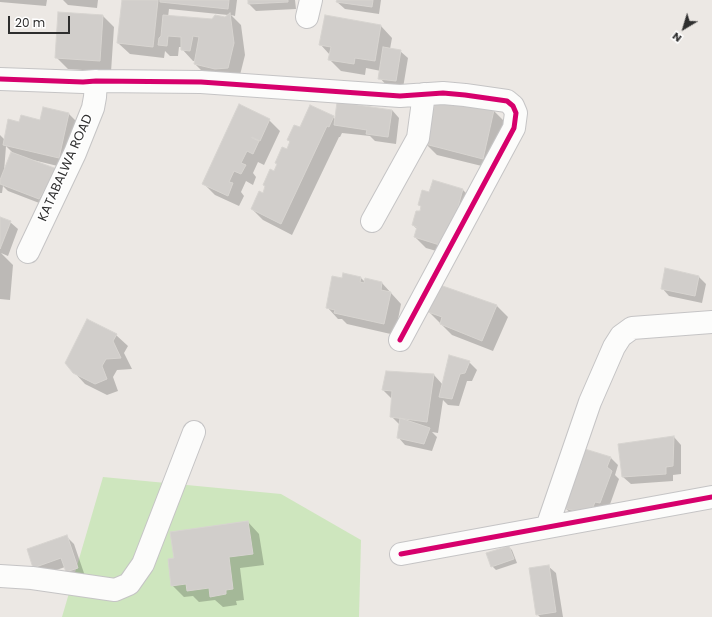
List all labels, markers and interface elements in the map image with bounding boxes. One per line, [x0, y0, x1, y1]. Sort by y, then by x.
scale bar [10, 8, 72, 34]
north arrow [664, 8, 704, 48]
text: 20 m [15, 14, 45, 31]
text: N [668, 29, 685, 46]
street label: KATABALWA ROAD [35, 112, 97, 224]

